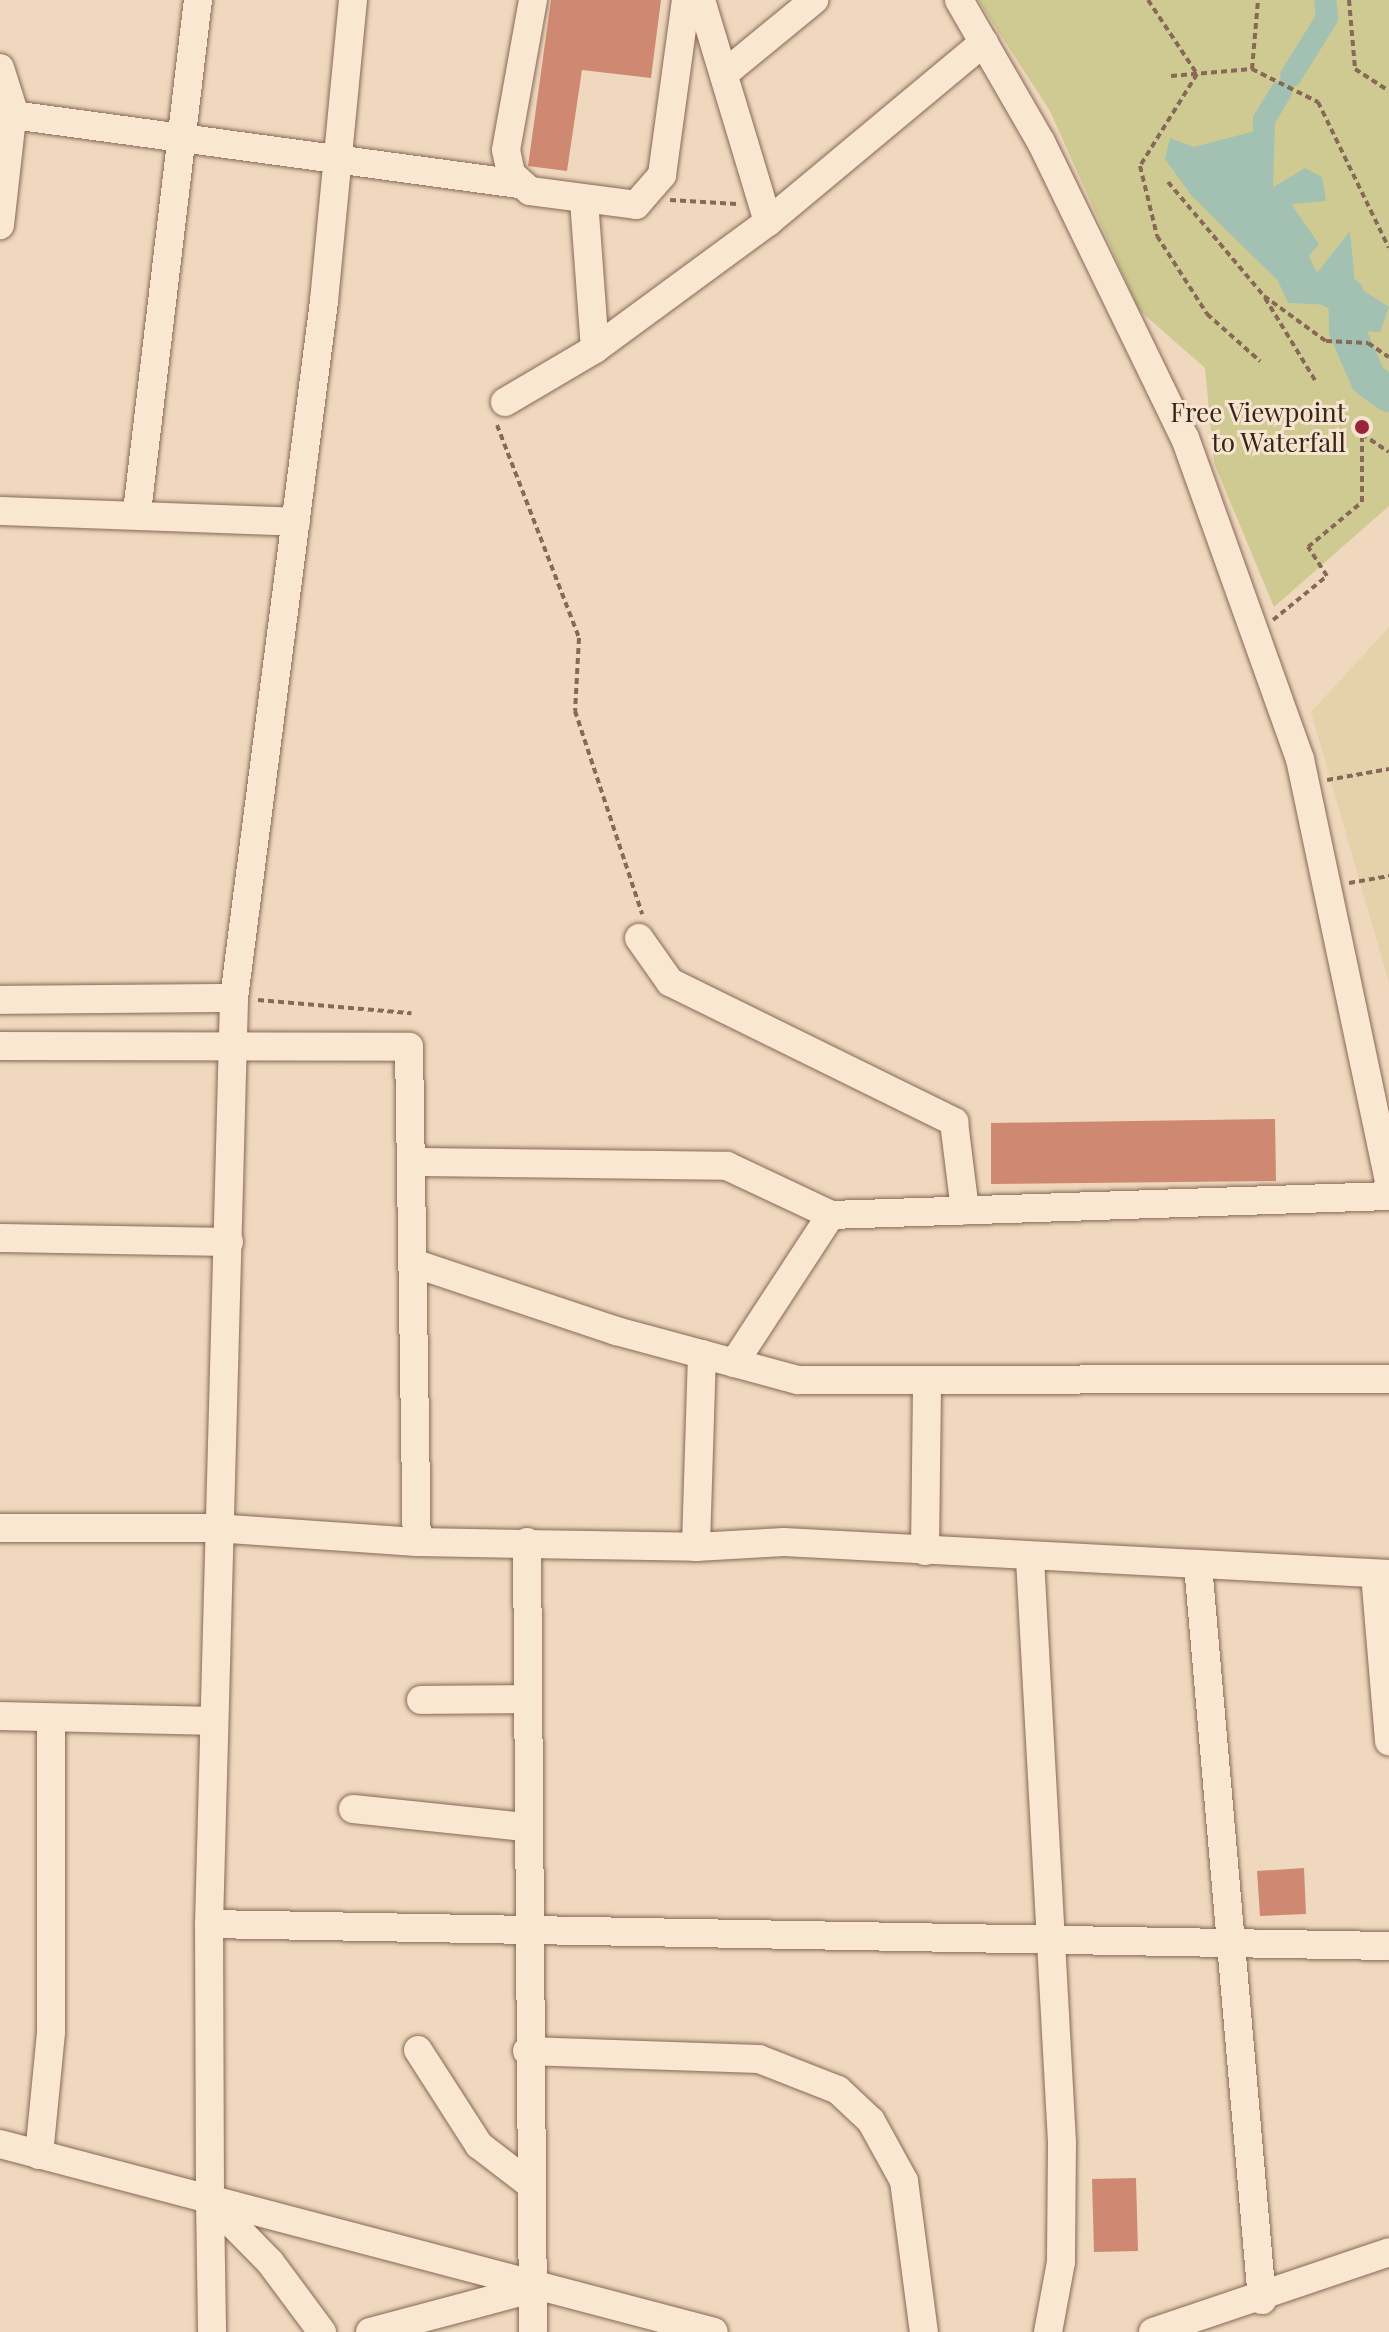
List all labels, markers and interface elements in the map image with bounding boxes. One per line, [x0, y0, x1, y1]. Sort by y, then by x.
place label: Free Viewpoint to Waterfall [1169, 396, 1346, 458]
marker: Free Viewpoint to Waterfall [1353, 418, 1371, 436]

